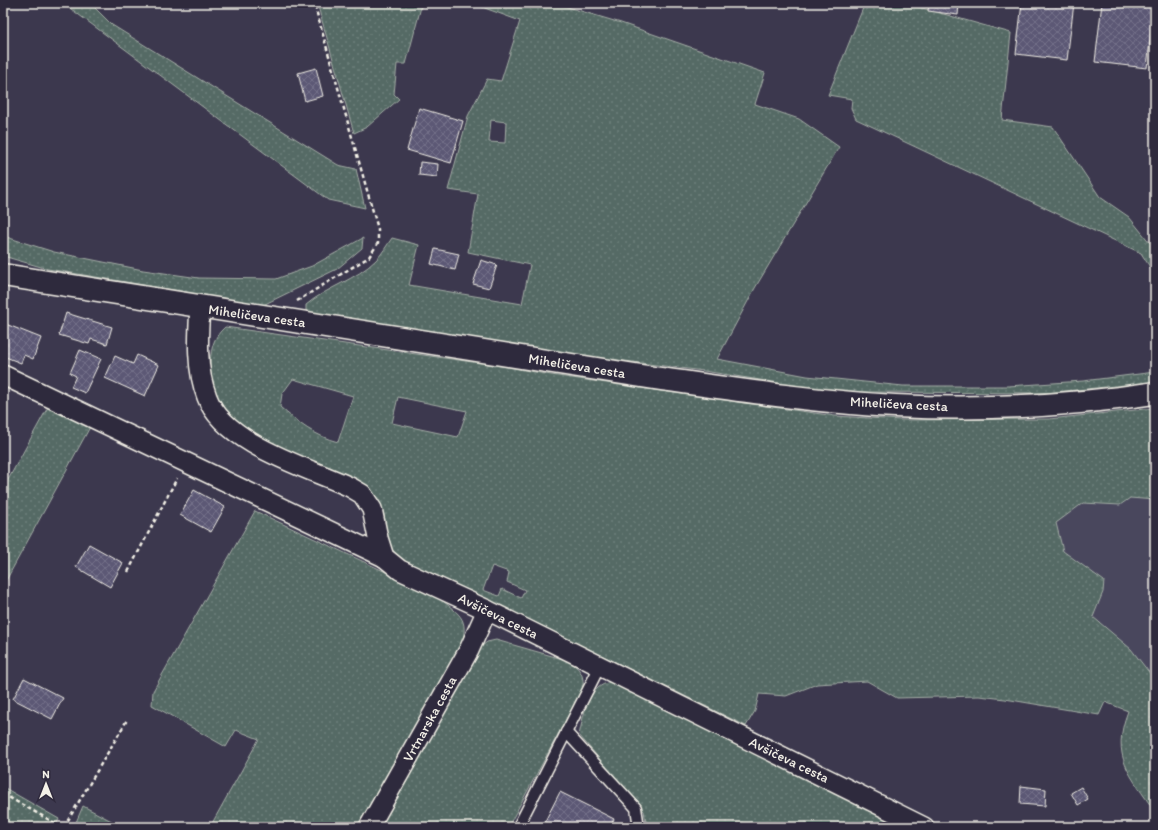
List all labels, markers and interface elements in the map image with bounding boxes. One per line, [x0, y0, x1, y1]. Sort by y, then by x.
street label: Miheličeva cesta [207, 301, 307, 331]
street label: Miheličeva cesta [527, 350, 627, 382]
street label: Miheličeva cesta [850, 393, 949, 415]
street label: Avšičeva cesta [455, 589, 541, 643]
street label: Vrtnarska cesta [399, 673, 461, 765]
street label: Avšičeva cesta [746, 733, 832, 787]
north arrow [26, 764, 66, 804]
text: N [42, 768, 50, 781]

